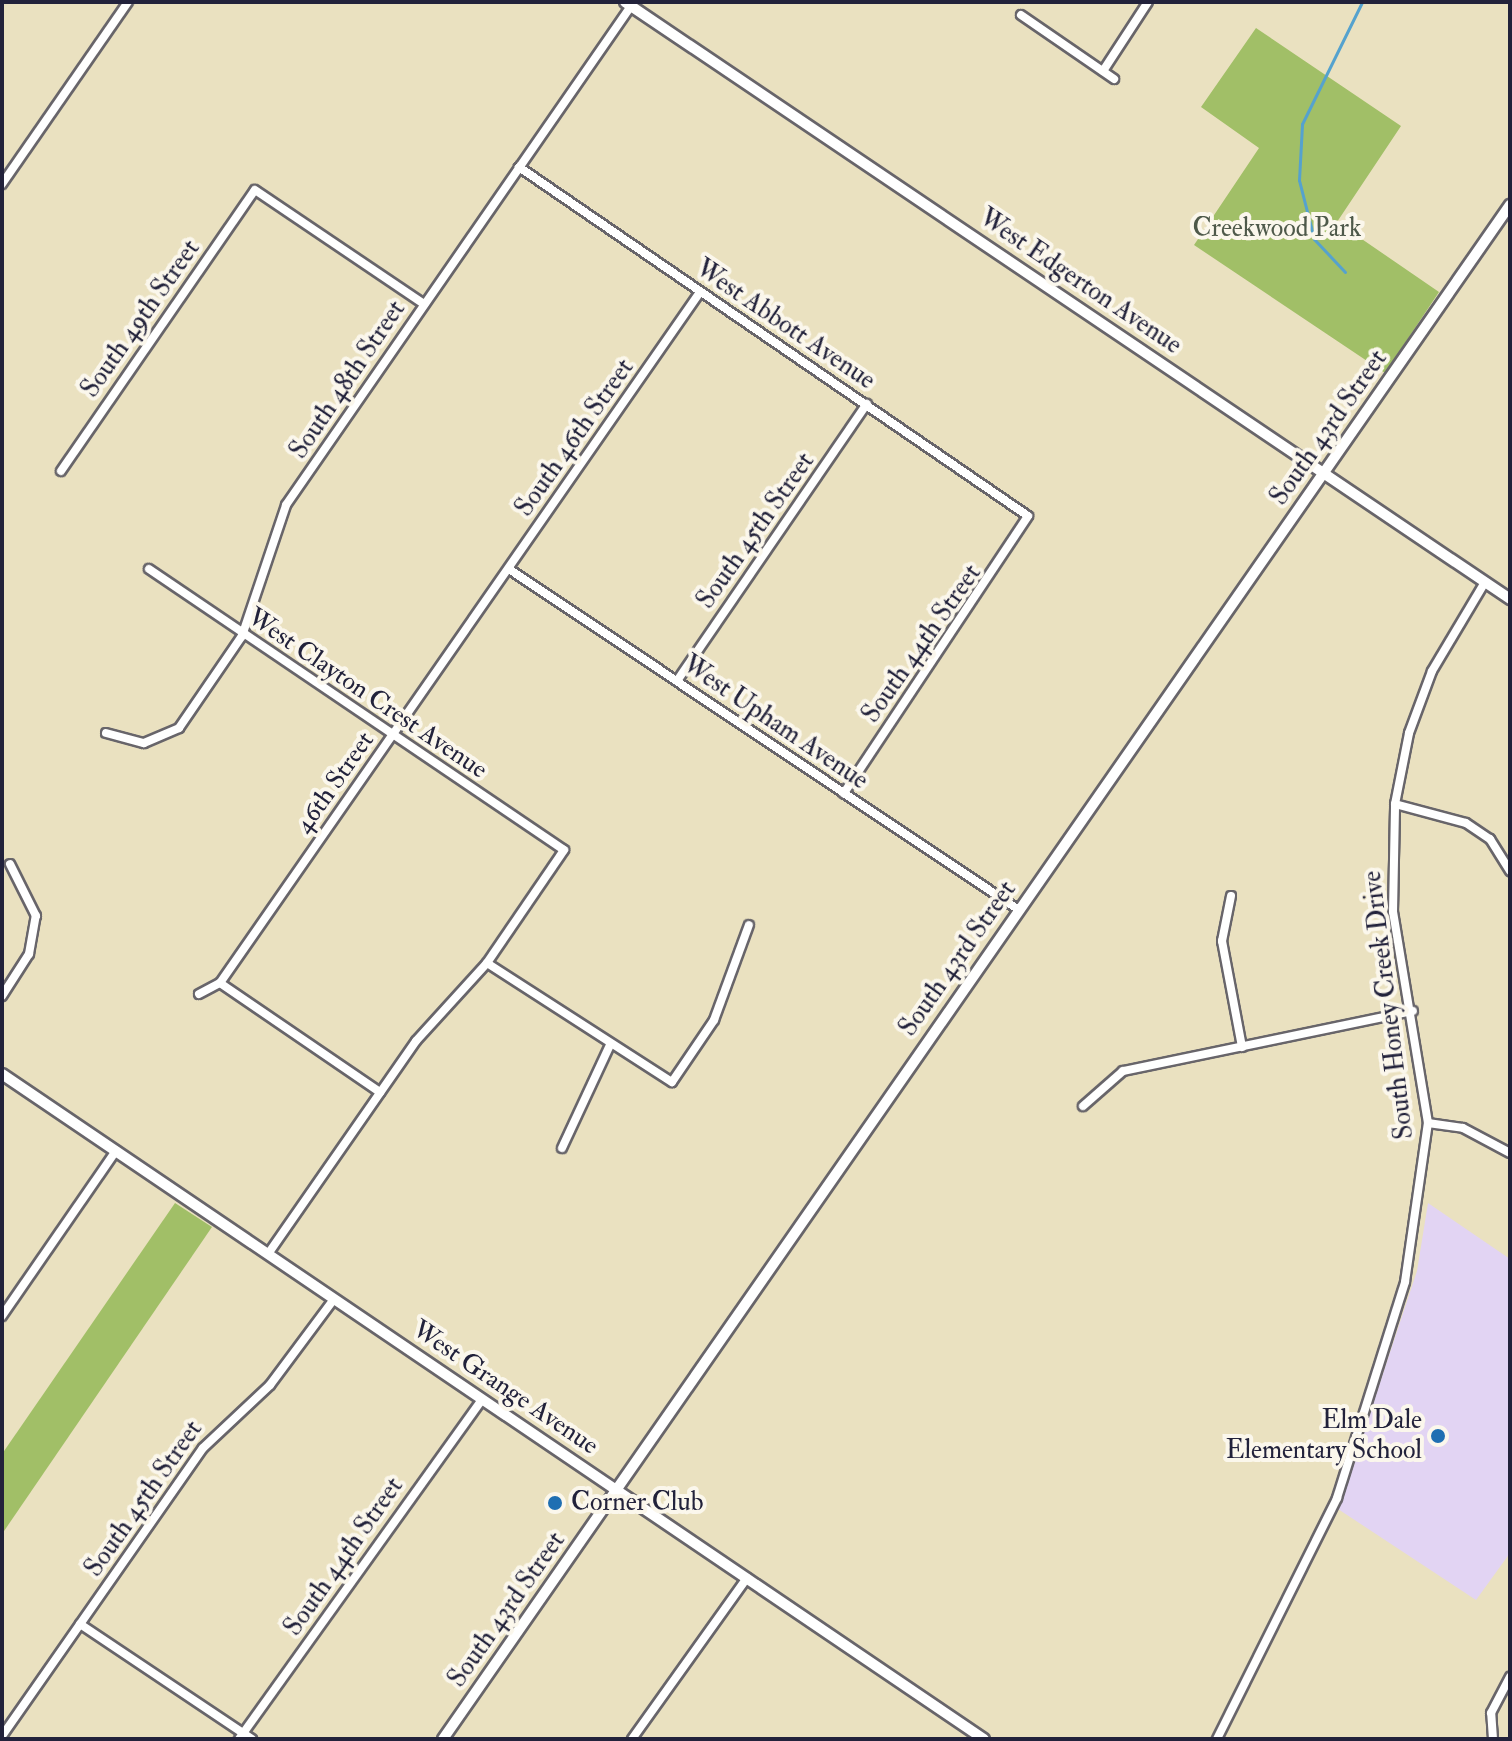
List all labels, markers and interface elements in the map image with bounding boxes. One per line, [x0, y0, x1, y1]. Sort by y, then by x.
street label: West Edgerton Avenue [973, 203, 1187, 361]
park label: Creekwood Park [1193, 213, 1361, 245]
street label: South 49th Street [75, 234, 207, 404]
street label: West Abbott Avenue [689, 253, 881, 397]
street label: South 48th Street [284, 295, 412, 465]
street label: South 43rd Street [1264, 344, 1394, 512]
street label: South 46th Street [509, 353, 641, 523]
street label: South 45th Street [691, 447, 821, 615]
street label: South 44th Street [856, 559, 988, 729]
street label: West Clayton Crest Avenue [241, 602, 493, 786]
street label: West Upham Avenue [676, 649, 874, 797]
street label: 46th Street [289, 726, 381, 840]
street label: South Honey Creek Drive [1357, 869, 1421, 1141]
street label: South 43rd Street [893, 875, 1023, 1043]
street label: West Grange Avenue [406, 1314, 604, 1462]
place label: Elm Dale Elementary School [1226, 1405, 1422, 1466]
street label: South 45th Street [79, 1415, 209, 1583]
marker: Elm Dale Elementary School [1429, 1427, 1447, 1445]
street label: South 44th Street [278, 1472, 410, 1642]
place label: Corner Club [571, 1487, 703, 1519]
marker: Corner Club [546, 1494, 564, 1512]
street label: South 43rd Street [442, 1526, 572, 1694]

